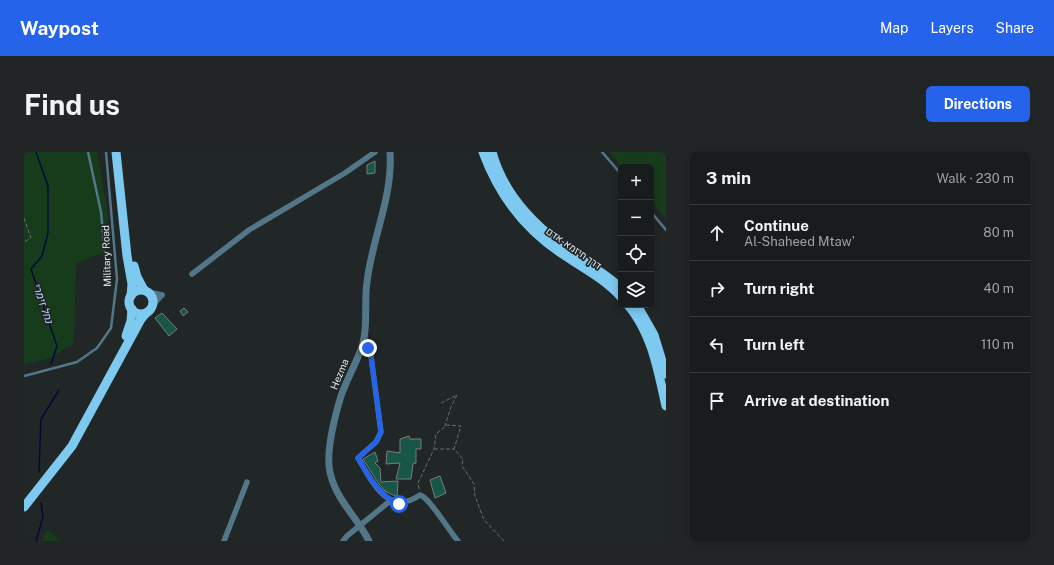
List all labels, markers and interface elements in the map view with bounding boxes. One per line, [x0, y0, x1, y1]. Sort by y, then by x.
text: Waypost [20, 17, 99, 39]
text: Map [880, 20, 908, 36]
text: Layers [930, 20, 974, 36]
text: Share [996, 20, 1034, 36]
button: Directions [926, 86, 1030, 122]
text: Find us [24, 88, 120, 121]
map controls [618, 164, 654, 308]
button: + [618, 164, 654, 200]
text: 3 min [706, 168, 751, 188]
text: Walk · 230 m [936, 171, 1014, 186]
button: − [618, 200, 654, 236]
text: Continue [744, 217, 809, 234]
icon: ahead [706, 222, 728, 244]
street label: Military Road [99, 225, 113, 287]
street label: דרך חיזמא-אדם [544, 225, 604, 271]
text: 80 m [983, 225, 1014, 240]
text: Al-Shaheed Mtaw' [744, 234, 855, 249]
button: locate [618, 236, 654, 272]
button: layers [618, 272, 654, 308]
icon: right [706, 278, 728, 300]
text: Turn right [744, 280, 814, 297]
water label: נחל זימרי [31, 281, 56, 326]
text: 40 m [983, 281, 1014, 296]
icon: left [706, 334, 728, 356]
text: Turn left [744, 336, 805, 353]
text: 110 m [981, 337, 1014, 352]
route end [359, 339, 377, 357]
street label: Hezma [327, 357, 351, 391]
icon: arrive [706, 390, 728, 412]
text: Arrive at destination [744, 392, 889, 409]
route start [390, 495, 408, 513]

